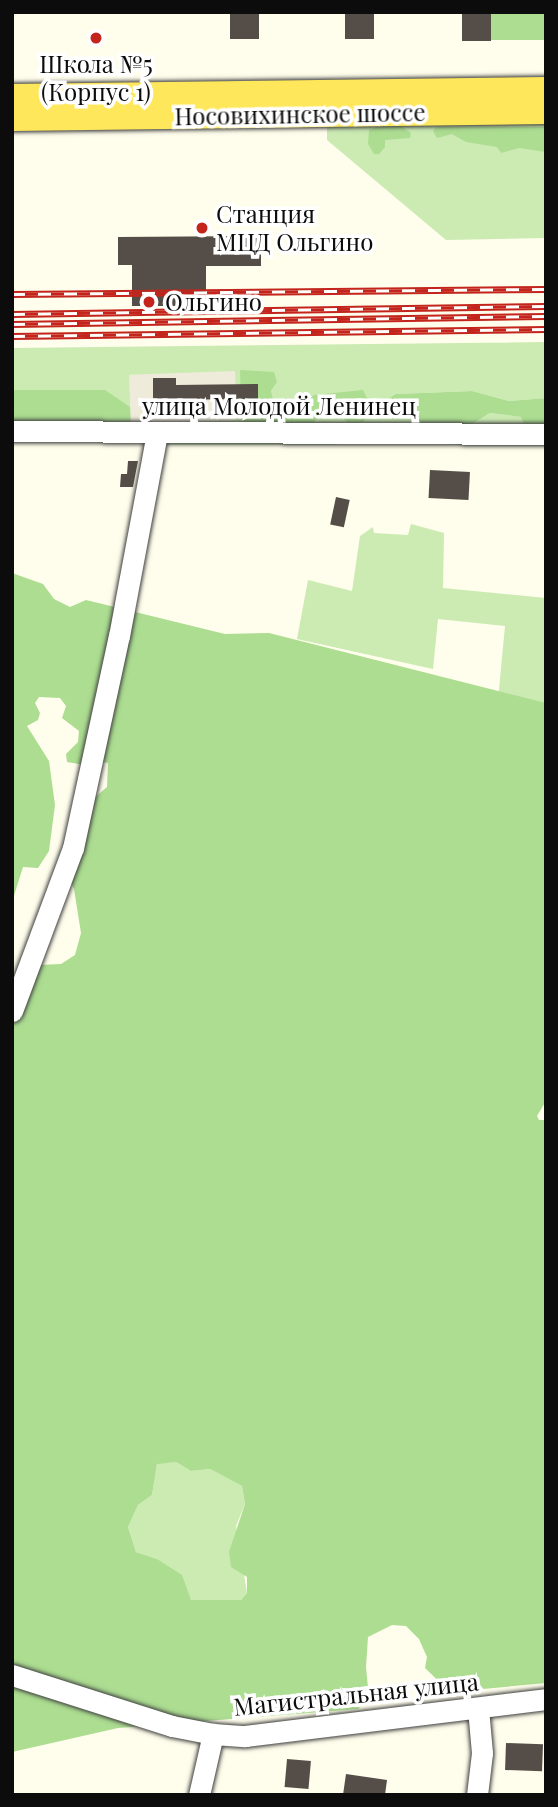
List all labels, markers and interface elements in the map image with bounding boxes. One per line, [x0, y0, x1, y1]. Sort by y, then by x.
marker: Школа №5 (Корпус 1) [88, 30, 104, 46]
place label: Школа №5 (Корпус 1) [39, 50, 153, 106]
street label: Носовихинское шоссе [174, 97, 426, 131]
place label: Станция МЦД Ольгино [216, 200, 373, 256]
marker: Станция МЦД Ольгино [194, 220, 210, 236]
place label: Ольгино [165, 288, 262, 316]
marker: Ольгино [139, 292, 159, 312]
street label: улица Молодой Ленинец [142, 392, 416, 420]
street label: Магистральная улица [232, 1667, 480, 1721]

